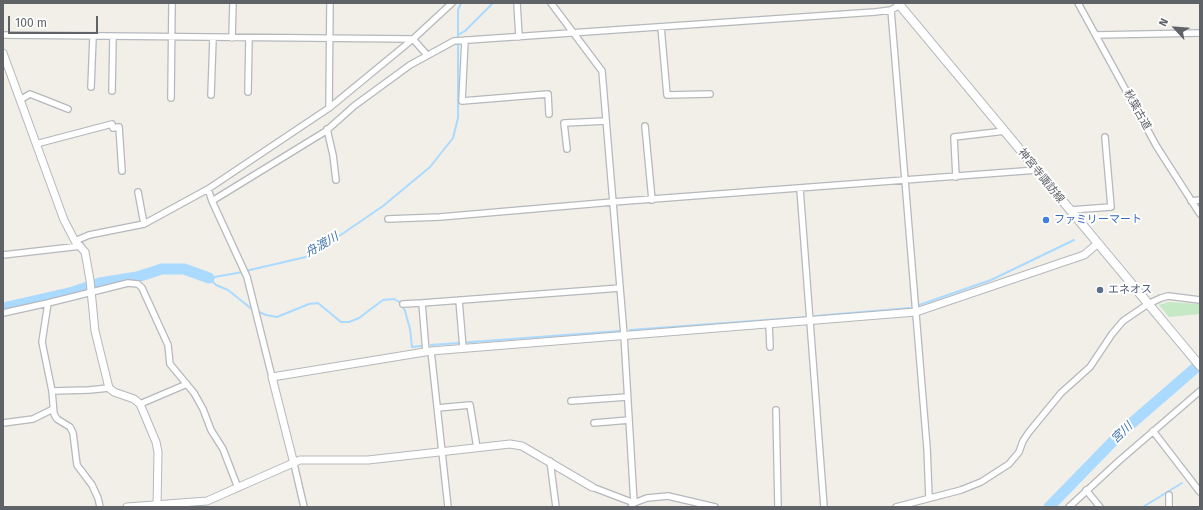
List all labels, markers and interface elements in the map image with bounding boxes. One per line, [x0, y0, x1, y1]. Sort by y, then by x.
scale bar [10, 8, 100, 34]
north arrow [1155, 8, 1195, 48]
text: 100 m [15, 16, 47, 30]
text: N [1156, 16, 1171, 29]
street label: 秋葉古道 [1121, 88, 1153, 132]
street label: 神宮寺諏訪線 [1015, 146, 1067, 206]
place label: ファミリーマート [1054, 213, 1142, 227]
marker: ファミリーマート [1041, 215, 1051, 225]
water label: 舟渡川 [303, 230, 341, 260]
place label: エネオス [1108, 283, 1152, 297]
marker: エネオス [1095, 285, 1105, 295]
water label: 宮川 [1108, 419, 1136, 447]

